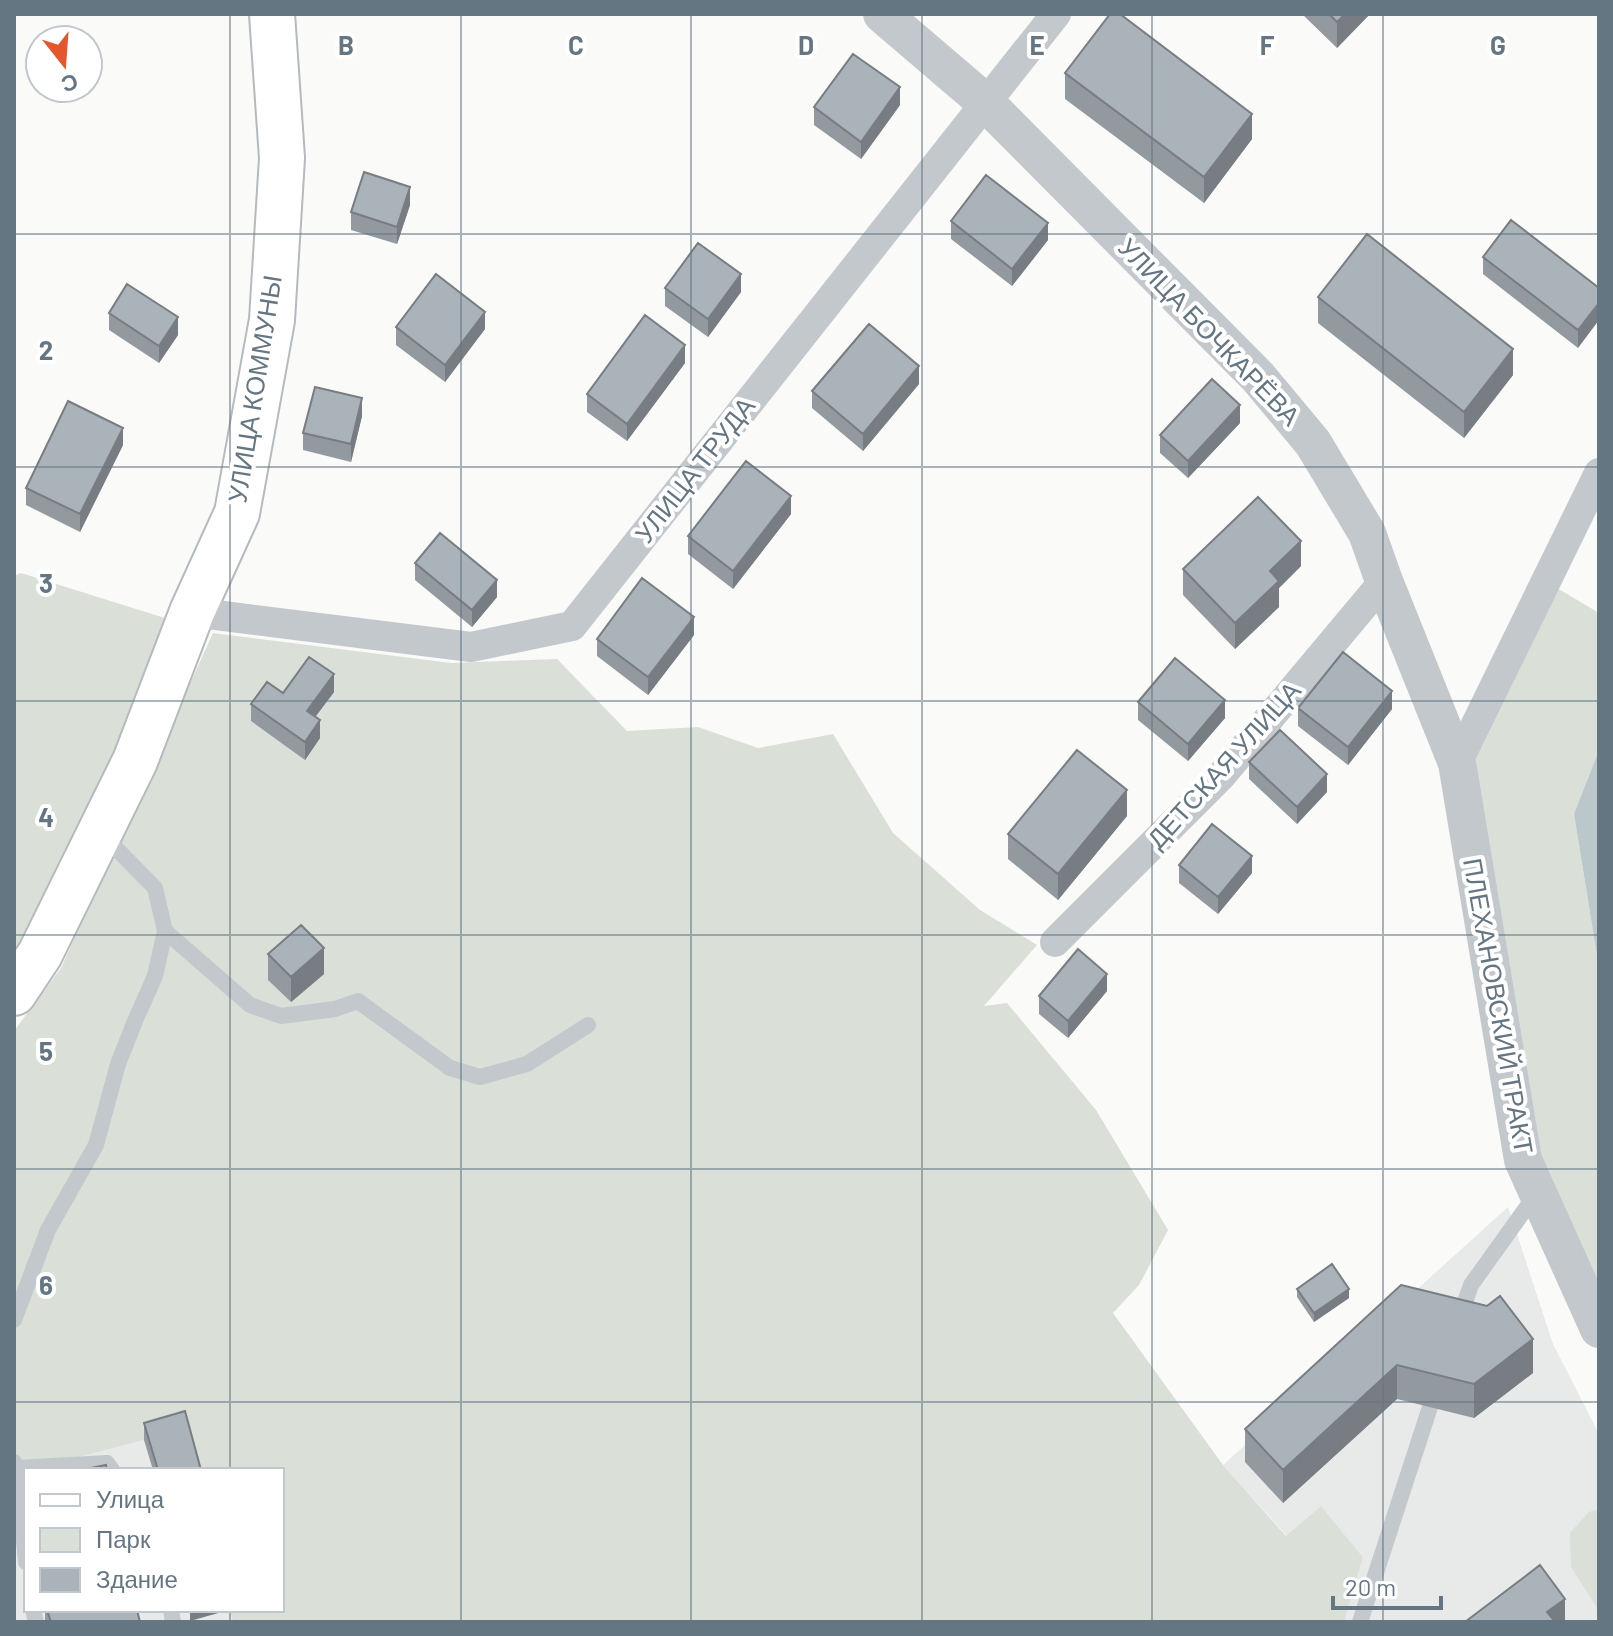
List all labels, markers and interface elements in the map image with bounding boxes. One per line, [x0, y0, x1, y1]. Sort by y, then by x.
north arrow [24, 24, 104, 104]
text: B [338, 29, 354, 60]
text: C [568, 29, 584, 60]
text: D [798, 29, 814, 60]
text: E [1029, 29, 1045, 60]
text: F [1260, 29, 1275, 60]
text: G [1490, 29, 1506, 60]
text: С [59, 69, 82, 99]
street label: УЛИЦА БОЧКАРЁВА [1113, 231, 1308, 431]
street label: УЛИЦА КОММУНЫ [220, 273, 287, 505]
text: 2 [39, 334, 53, 365]
street label: УЛИЦА ТРУДА [627, 390, 761, 548]
text: 3 [39, 567, 53, 598]
street label: ДЕТСКАЯ УЛИЦА [1140, 674, 1306, 854]
text: 4 [38, 801, 54, 832]
street label: ПЛЕХАНОВСКИЙ ТРАКТ [1458, 856, 1541, 1156]
text: 5 [39, 1035, 53, 1066]
text: 6 [39, 1269, 53, 1300]
legend [24, 1468, 284, 1612]
text: Улица [96, 1484, 165, 1513]
text: Парк [96, 1524, 151, 1553]
scale bar [1333, 1560, 1441, 1610]
text: Здание [96, 1564, 178, 1593]
text: 20 m [1345, 1572, 1396, 1601]

